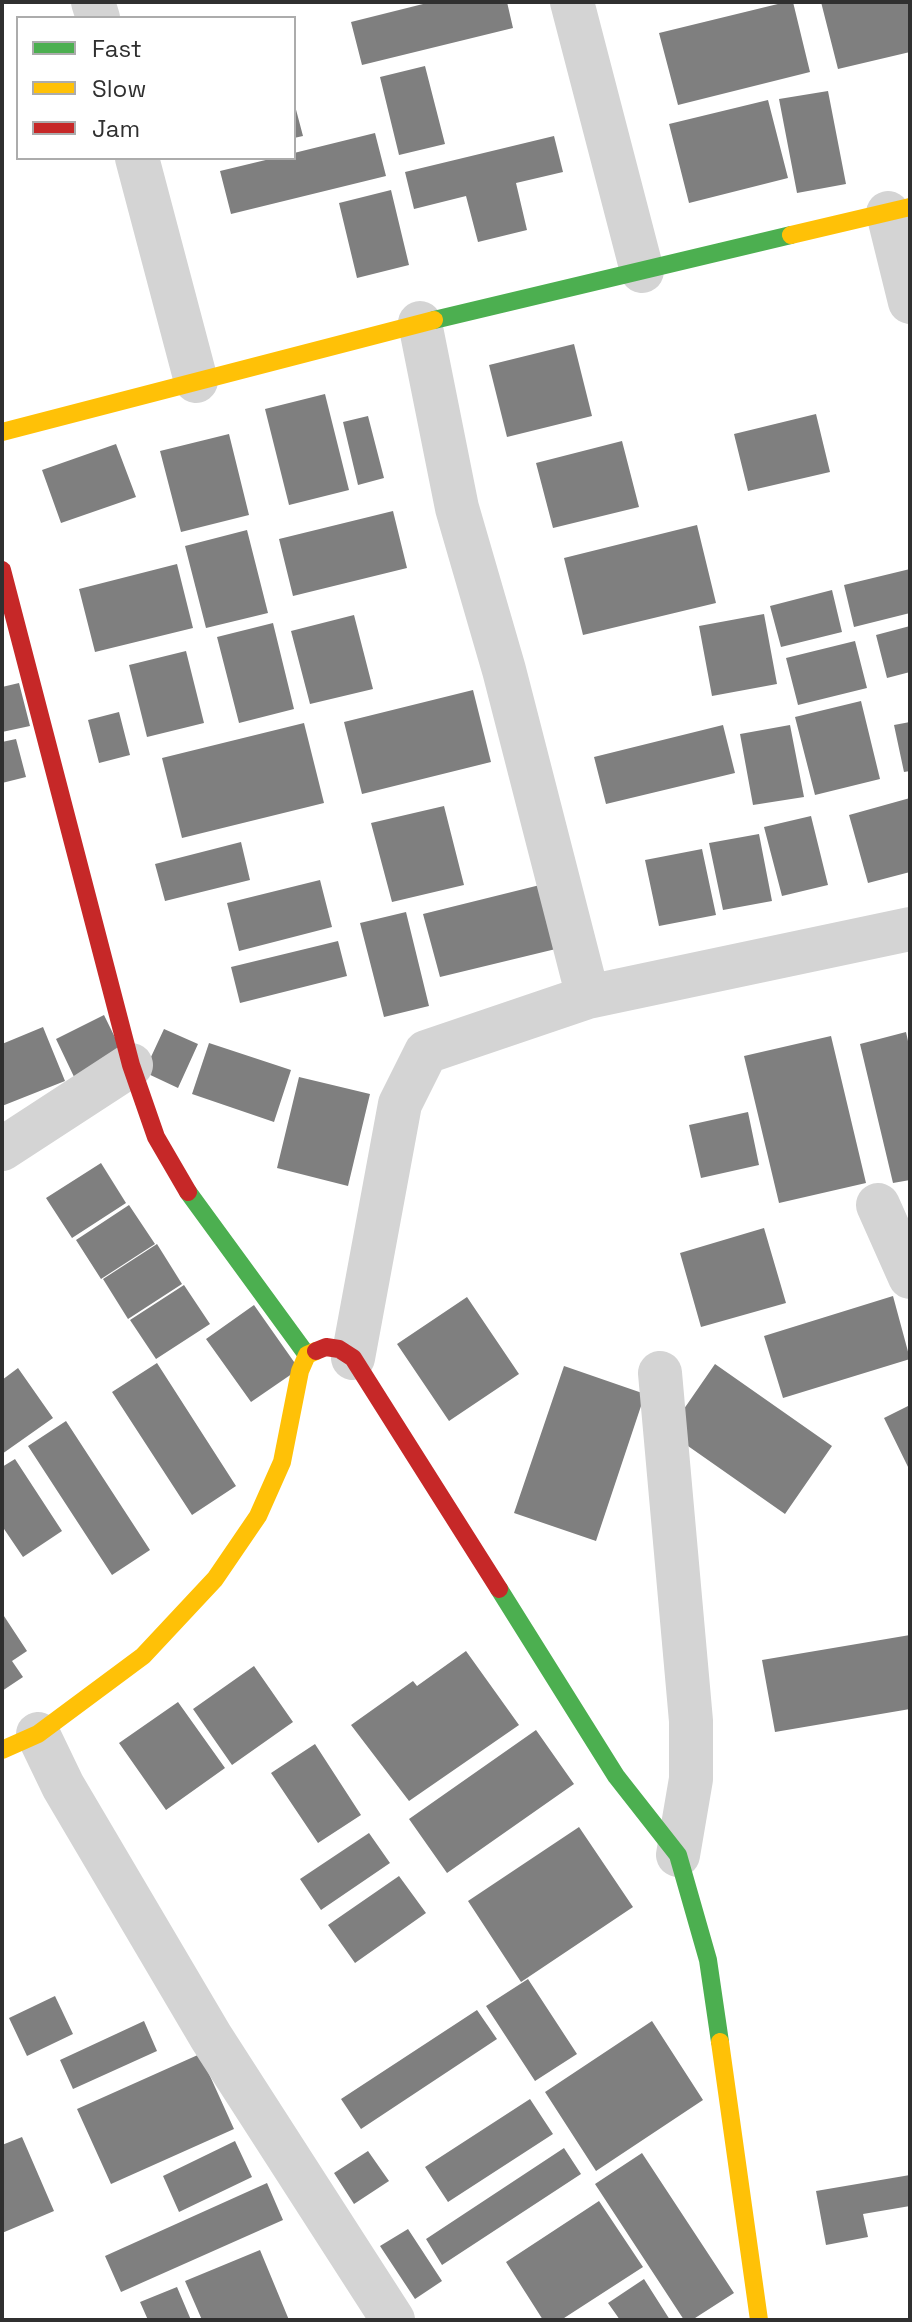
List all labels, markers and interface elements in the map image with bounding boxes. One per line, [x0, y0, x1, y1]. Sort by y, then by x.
legend [16, 16, 296, 160]
text: Fast [92, 33, 142, 64]
text: Slow [92, 73, 146, 104]
text: Jam [92, 113, 140, 144]

